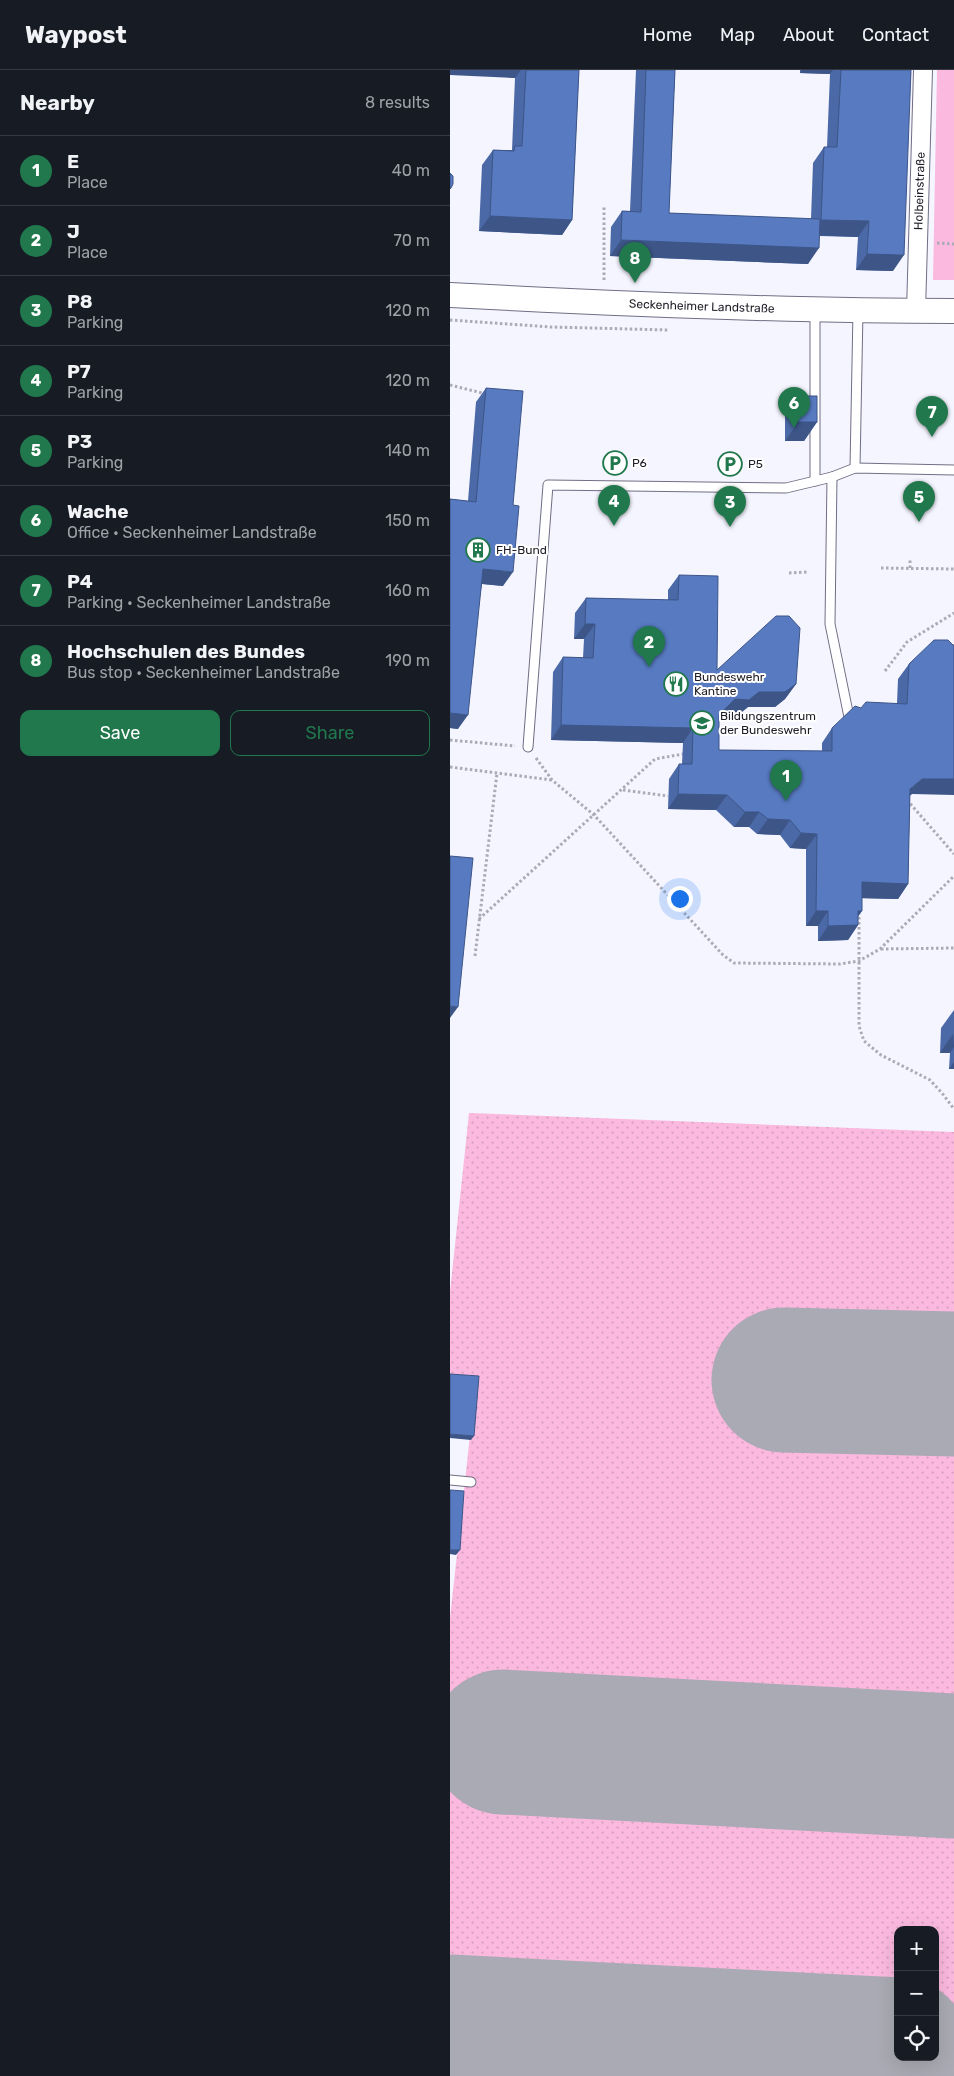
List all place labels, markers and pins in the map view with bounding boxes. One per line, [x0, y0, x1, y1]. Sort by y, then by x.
pin: 8 [619, 242, 651, 283]
pin: 6 [778, 387, 810, 428]
pin: 7 [916, 396, 948, 437]
parking icon: P6 [602, 450, 628, 476]
parking icon: P5 [717, 451, 743, 477]
place label: P6 [632, 456, 647, 470]
place label: P5 [748, 457, 763, 471]
pin: 5 [903, 481, 935, 522]
pin: 4 [598, 485, 630, 526]
pin: 3 [714, 486, 746, 527]
building icon: FH-Bund [465, 537, 491, 563]
place label: FH-Bund [496, 543, 547, 557]
pin: 2 [633, 626, 665, 667]
place label: Bundeswehr Kantine [694, 670, 765, 698]
restaurant icon: Bundeswehr Kantine [663, 671, 689, 697]
place label: Bildungszentrum der Bundeswehr [720, 709, 816, 737]
school or university icon: Bildungszentrum der Bundeswehr [689, 710, 715, 736]
pin: 1 [770, 760, 802, 801]

